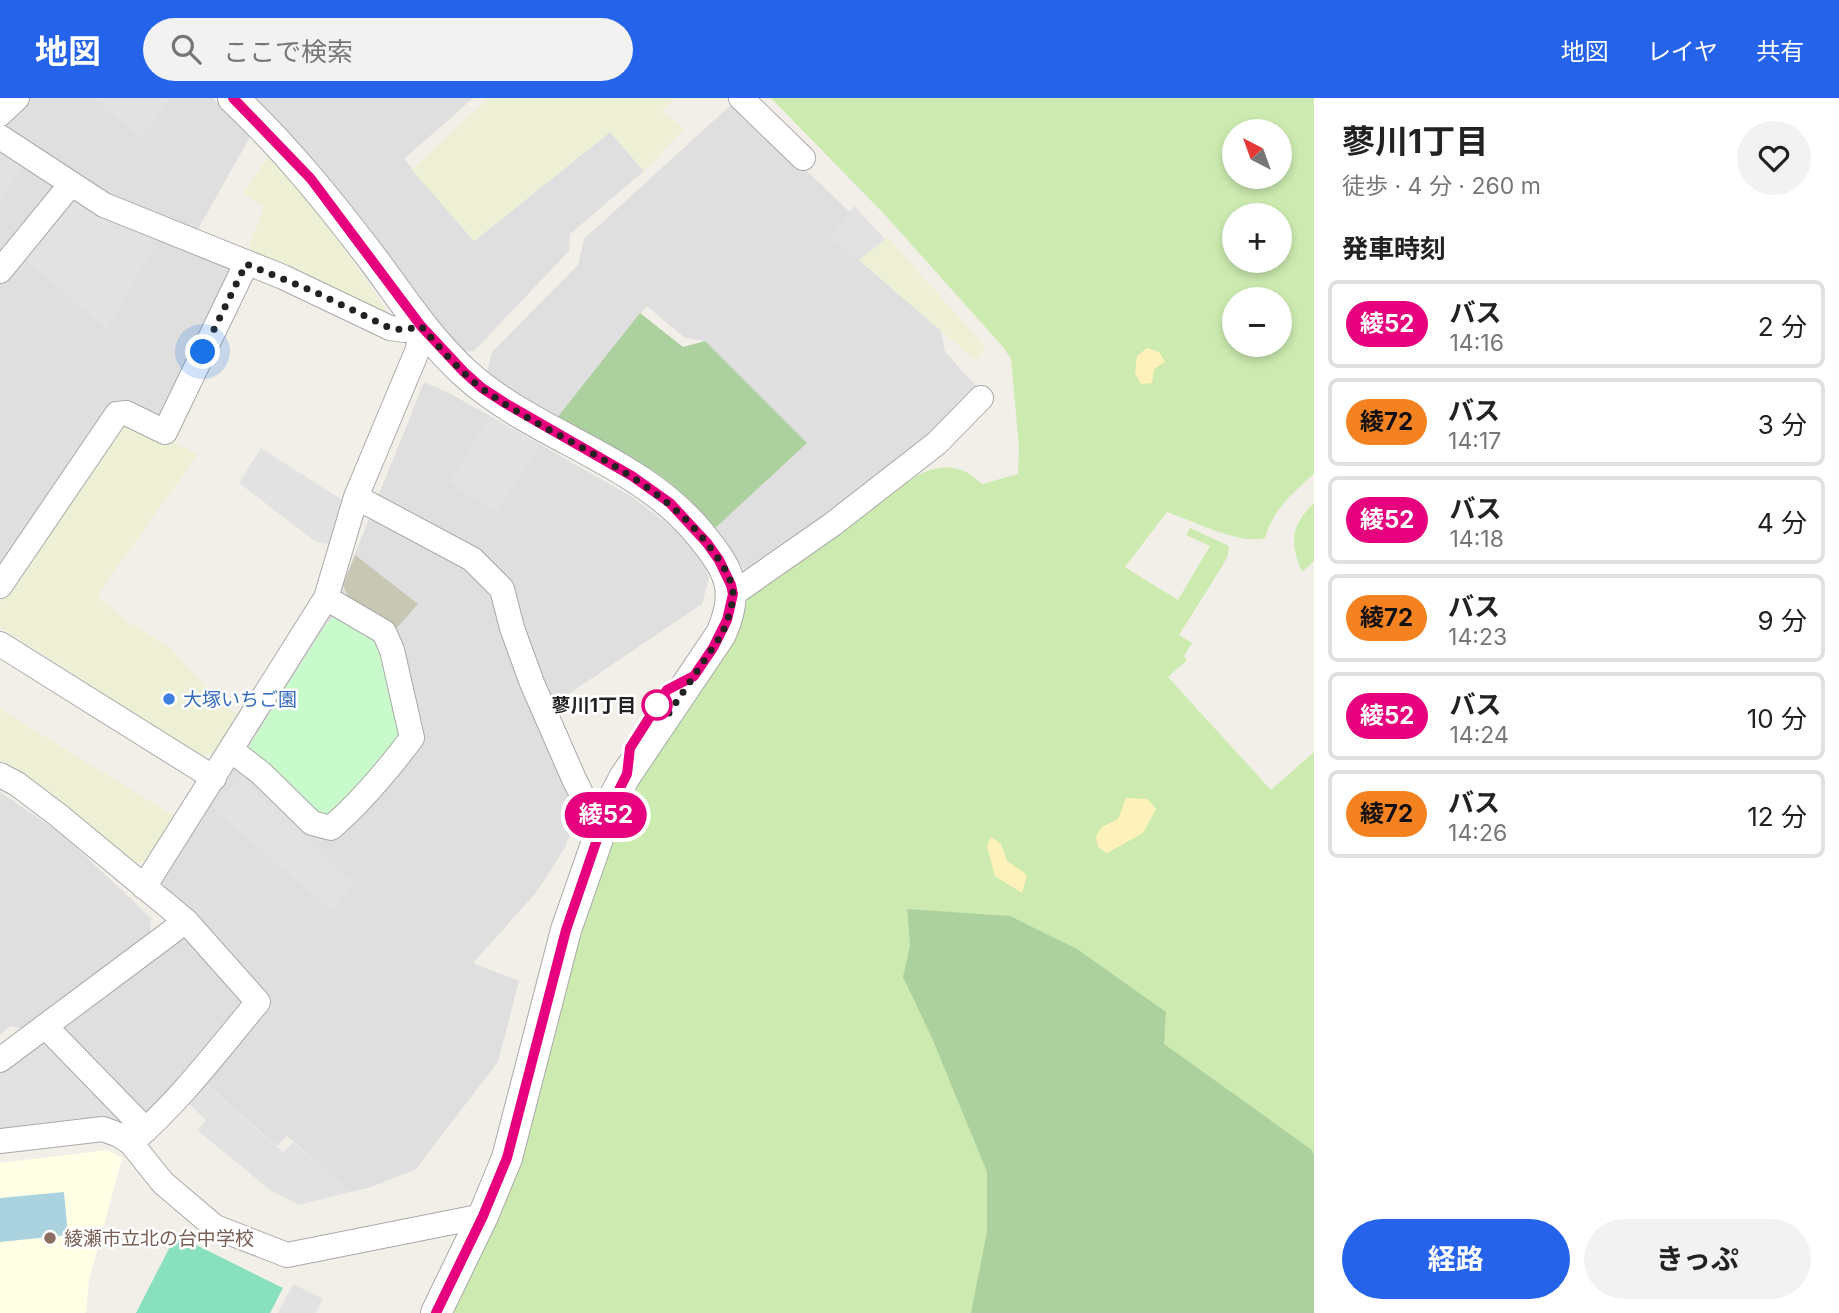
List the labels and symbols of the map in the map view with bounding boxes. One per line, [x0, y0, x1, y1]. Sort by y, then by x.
north arrow [1222, 119, 1292, 189]
your location [185, 334, 220, 369]
place label: 大塚いちご園 [183, 688, 297, 711]
marker: 蓼川1丁目 [642, 690, 672, 720]
marker: 大塚いちご園 [161, 691, 177, 707]
place label: 蓼川1丁目 [552, 694, 636, 717]
line badge: 綾52 [566, 792, 646, 838]
place label: 綾瀬市立北の台中学校 [64, 1227, 254, 1250]
marker: 綾瀬市立北の台中学校 [42, 1230, 58, 1246]

